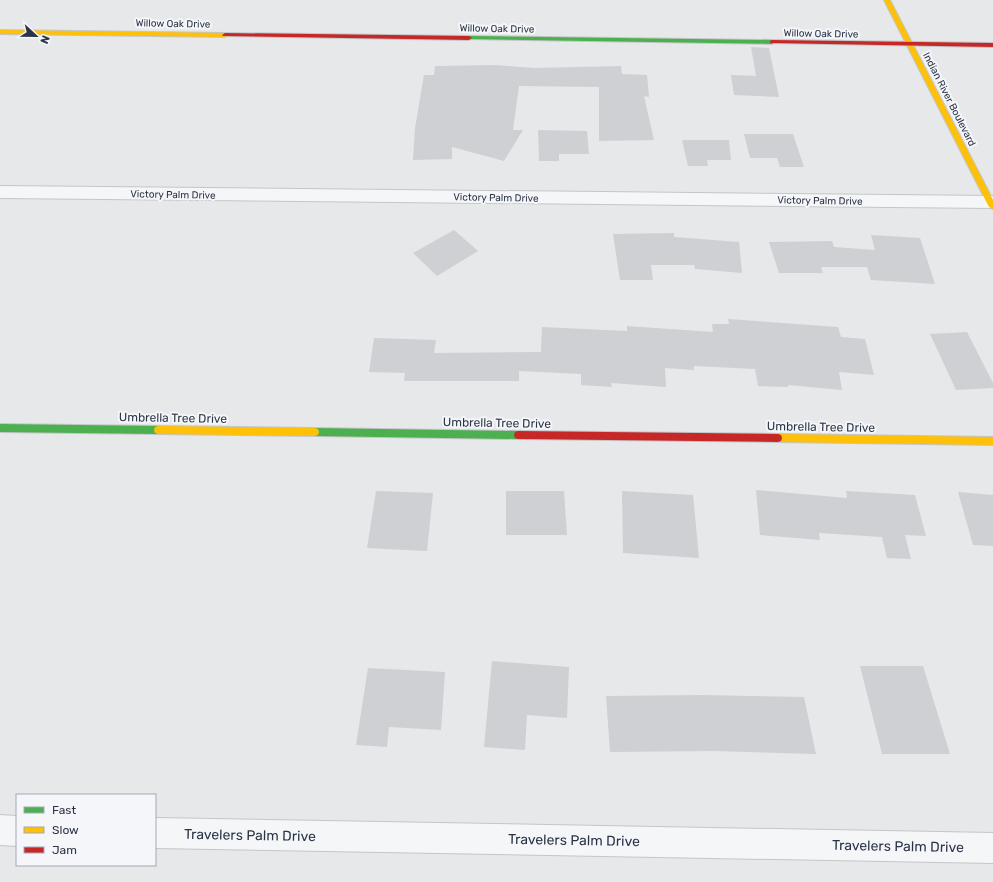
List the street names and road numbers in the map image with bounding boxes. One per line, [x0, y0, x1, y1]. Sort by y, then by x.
street label: Willow Oak Drive [135, 17, 211, 31]
street label: Willow Oak Drive [459, 22, 535, 36]
street label: Willow Oak Drive [783, 27, 859, 41]
street label: Indian River Boulevard [920, 50, 978, 149]
street label: Victory Palm Drive [130, 188, 216, 202]
street label: Victory Palm Drive [453, 191, 539, 205]
street label: Victory Palm Drive [777, 194, 863, 208]
street label: Umbrella Tree Drive [119, 410, 227, 426]
street label: Umbrella Tree Drive [443, 415, 551, 431]
street label: Umbrella Tree Drive [767, 419, 875, 435]
street label: Travelers Palm Drive [184, 826, 316, 845]
street label: Travelers Palm Drive [508, 831, 640, 850]
street label: Travelers Palm Drive [832, 837, 964, 856]

